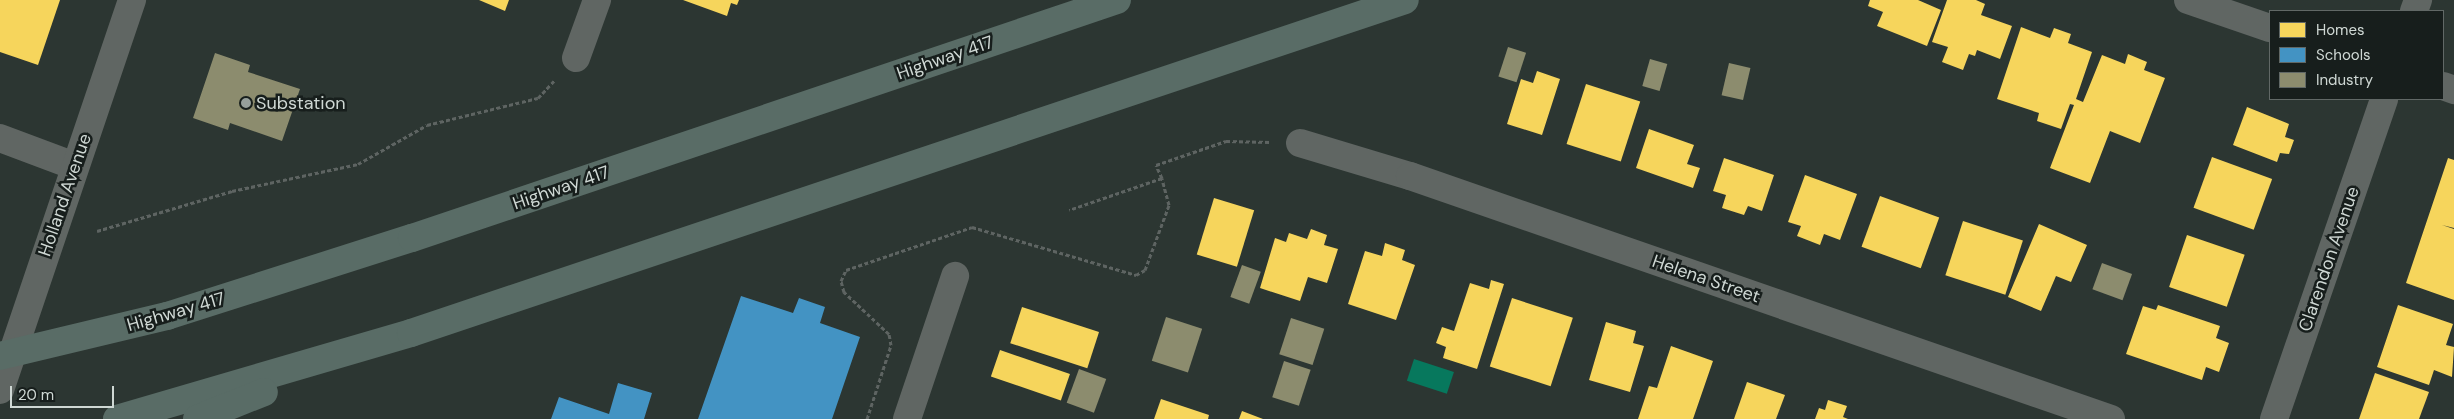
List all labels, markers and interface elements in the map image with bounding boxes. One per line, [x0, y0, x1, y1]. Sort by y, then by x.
legend [2269, 10, 2444, 100]
text: Homes [2316, 20, 2365, 40]
street label: Highway 417 [894, 31, 996, 85]
text: Schools [2316, 45, 2371, 65]
text: Industry [2316, 70, 2373, 90]
place label: Substation [256, 92, 346, 114]
marker: Substation [240, 97, 252, 109]
street label: Holland Avenue [34, 131, 96, 259]
street label: Highway 417 [510, 161, 612, 215]
street label: Clarendon Avenue [2294, 184, 2364, 334]
street label: Helena Street [1649, 250, 1763, 308]
street label: Highway 417 [125, 288, 227, 336]
scale bar [12, 376, 116, 408]
text: 20 m [18, 385, 54, 405]

